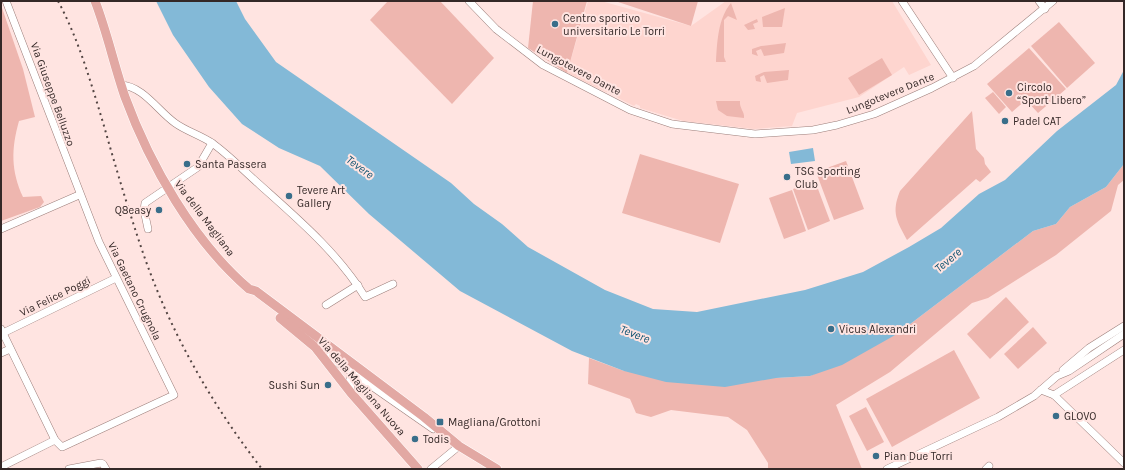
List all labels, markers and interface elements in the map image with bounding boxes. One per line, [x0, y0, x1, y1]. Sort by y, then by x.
place label: Centro sportivo universitario Le Torri [563, 12, 665, 38]
marker: Centro sportivo universitario Le Torri [550, 19, 560, 29]
street label: Via Giuseppe Belluzzo [28, 41, 77, 148]
street label: Lungotevere Dante [534, 43, 623, 98]
street label: Lungotevere Dante [844, 70, 936, 117]
place label: Circolo “Sport Libero” [1017, 81, 1086, 107]
marker: Circolo “Sport Libero” [1004, 88, 1014, 98]
place label: Padel CAT [1013, 115, 1062, 128]
marker: Padel CAT [1000, 116, 1010, 126]
water label: Tevere [343, 152, 377, 182]
place label: Santa Passera [195, 158, 267, 171]
marker: Santa Passera [182, 159, 192, 169]
place label: TSG Sporting Club [795, 165, 861, 191]
marker: TSG Sporting Club [782, 172, 792, 182]
street label: Via della Magliana [172, 178, 237, 259]
place label: Tevere Art Gallery [297, 184, 345, 210]
marker: Tevere Art Gallery [284, 191, 294, 201]
place label: Q8easy [115, 204, 151, 217]
marker: Q8easy [154, 205, 164, 215]
street label: Via Gaetano Crugnola [105, 240, 164, 342]
water label: Tevere [932, 244, 965, 275]
street label: Via Felice Poggi [18, 274, 93, 319]
water label: Tevere [618, 322, 652, 346]
place label: Vicus Alexandri [839, 323, 916, 336]
marker: Vicus Alexandri [826, 324, 836, 334]
street label: Via della Magliana Nuova [315, 334, 408, 438]
place label: Sushi Sun [268, 379, 320, 392]
marker: Sushi Sun [323, 380, 333, 390]
place label: GLOVO [1064, 410, 1096, 423]
marker: GLOVO [1051, 411, 1061, 421]
place label: Magliana/Grottoni [448, 416, 541, 429]
marker: Magliana/Grottoni [435, 417, 445, 427]
place label: Todis [423, 433, 449, 446]
marker: Todis [410, 434, 420, 444]
place label: Pian Due Torri [884, 450, 953, 463]
marker: Pian Due Torri [871, 451, 881, 461]

